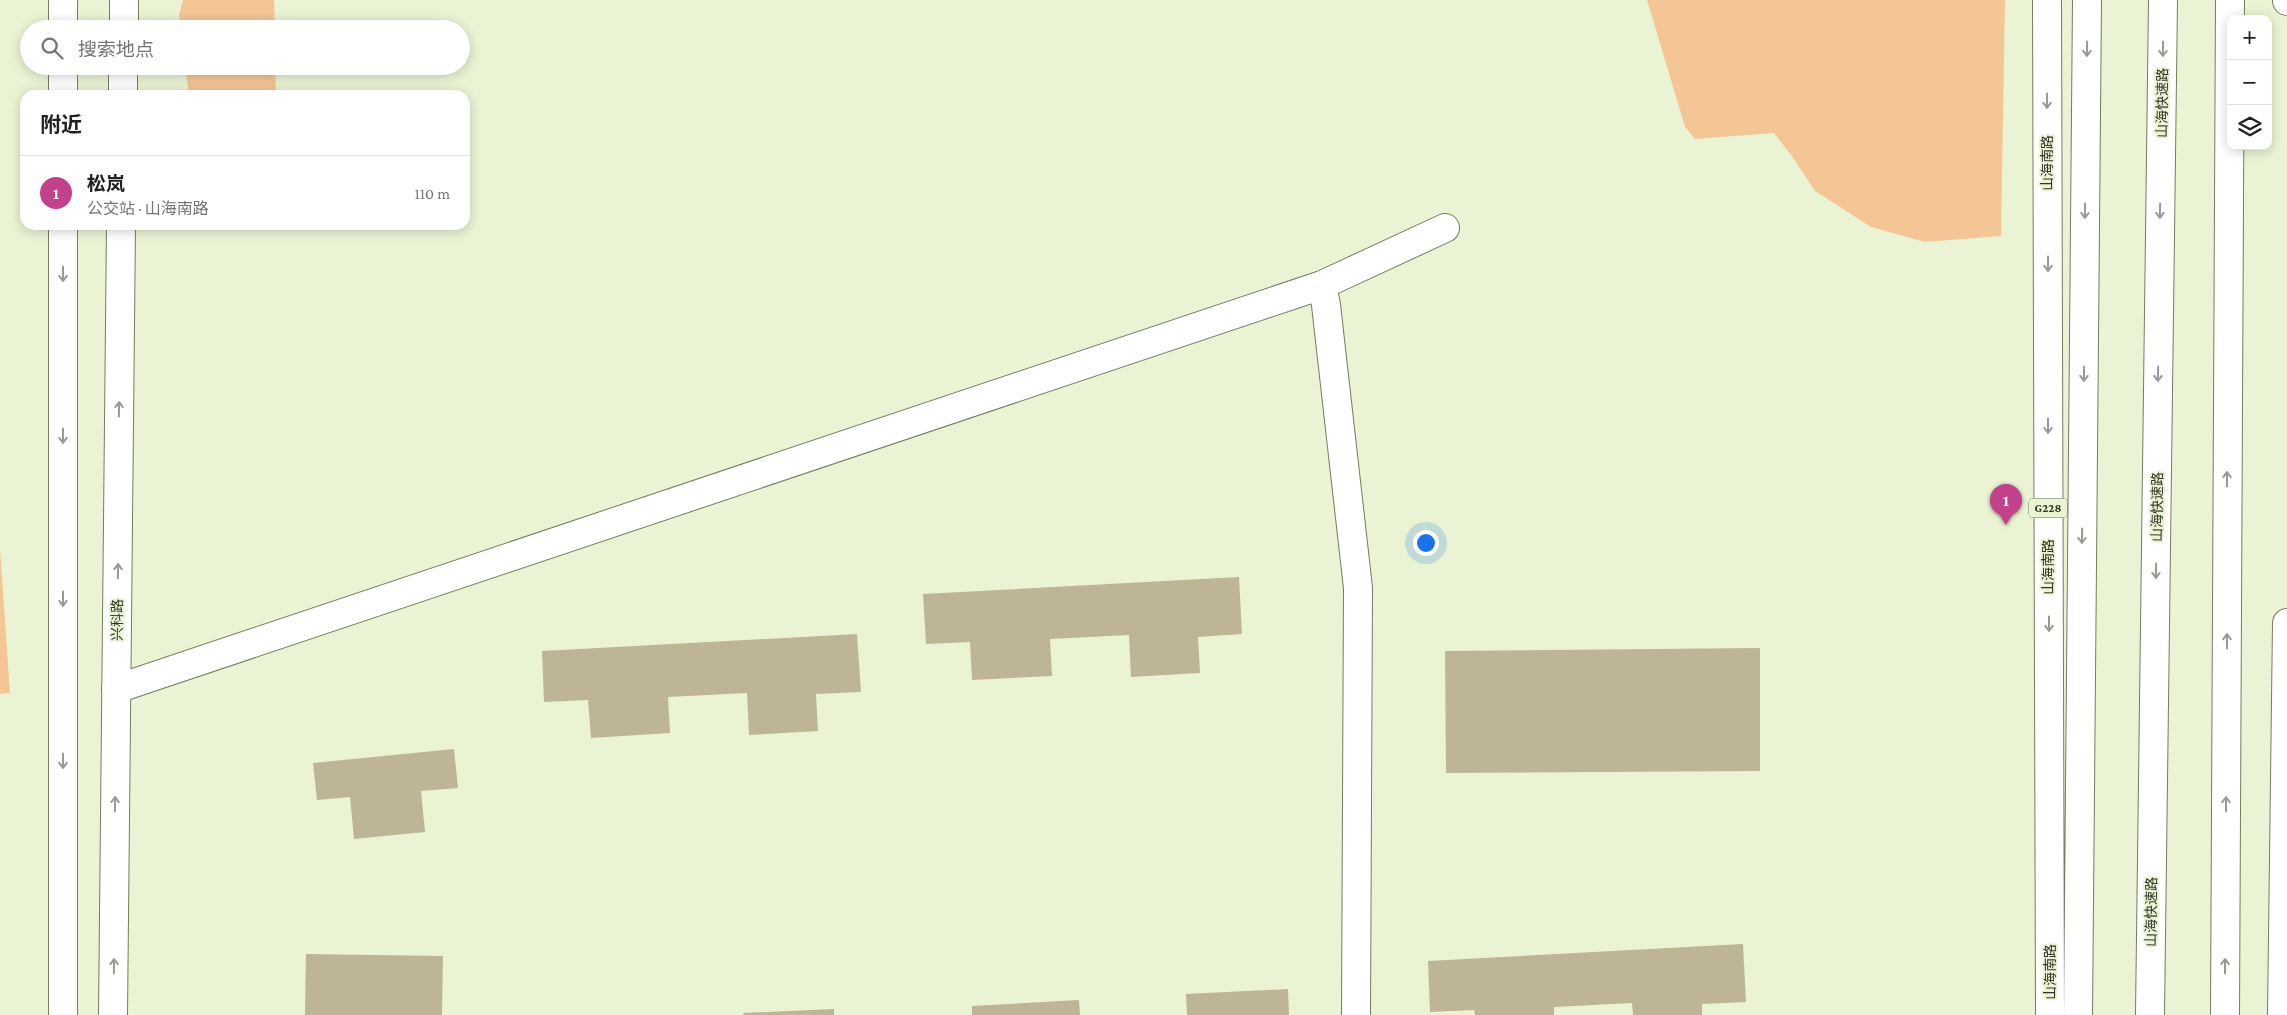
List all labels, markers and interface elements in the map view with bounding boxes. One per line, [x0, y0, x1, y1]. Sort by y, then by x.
map controls [2227, 15, 2272, 150]
button: + [2227, 15, 2272, 60]
search box [20, 20, 470, 75]
icon: search [38, 34, 66, 62]
text: 搜索地点 [78, 39, 154, 60]
one-way arrow [2082, 40, 2092, 56]
one-way arrow [2158, 40, 2168, 56]
button: − [2227, 60, 2272, 105]
street label: 山海快速路 [2153, 68, 2171, 138]
one-way arrow [2042, 92, 2052, 109]
button: layers [2227, 105, 2272, 150]
text: 附近 [40, 113, 82, 137]
street label: 山海南路 [2039, 135, 2055, 191]
text: 松岚 [87, 173, 125, 194]
text: 1 [53, 185, 59, 202]
text: 110 m [414, 185, 450, 202]
text: 公交站 · 山海南路 [87, 200, 209, 217]
one-way arrow [2081, 203, 2090, 219]
one-way arrow [2156, 203, 2165, 219]
one-way arrow [2043, 255, 2052, 271]
one-way arrow [58, 265, 68, 281]
one-way arrow [2079, 365, 2089, 381]
one-way arrow [2153, 365, 2163, 381]
one-way arrow [115, 401, 124, 417]
one-way arrow [2043, 418, 2053, 434]
one-way arrow [58, 428, 68, 444]
one-way arrow [2222, 471, 2232, 488]
street label: 山海快速路 [2148, 472, 2166, 542]
pin: 1 [1990, 484, 2022, 525]
road number: G228 [2029, 498, 2067, 518]
one-way arrow [2078, 528, 2087, 544]
your location [1413, 530, 1439, 556]
street label: 山海南路 [2040, 539, 2056, 595]
one-way arrow [2151, 562, 2161, 579]
one-way arrow [113, 564, 123, 580]
one-way arrow [58, 590, 68, 606]
street label: 兴科路 [109, 599, 125, 641]
one-way arrow [2044, 615, 2054, 631]
one-way arrow [2222, 634, 2231, 650]
one-way arrow [58, 752, 68, 769]
one-way arrow [110, 796, 120, 812]
one-way arrow [2221, 796, 2231, 812]
street label: 山海快速路 [2142, 877, 2160, 947]
street label: 山海南路 [2042, 944, 2058, 1000]
one-way arrow [109, 959, 118, 975]
one-way arrow [2220, 959, 2230, 975]

